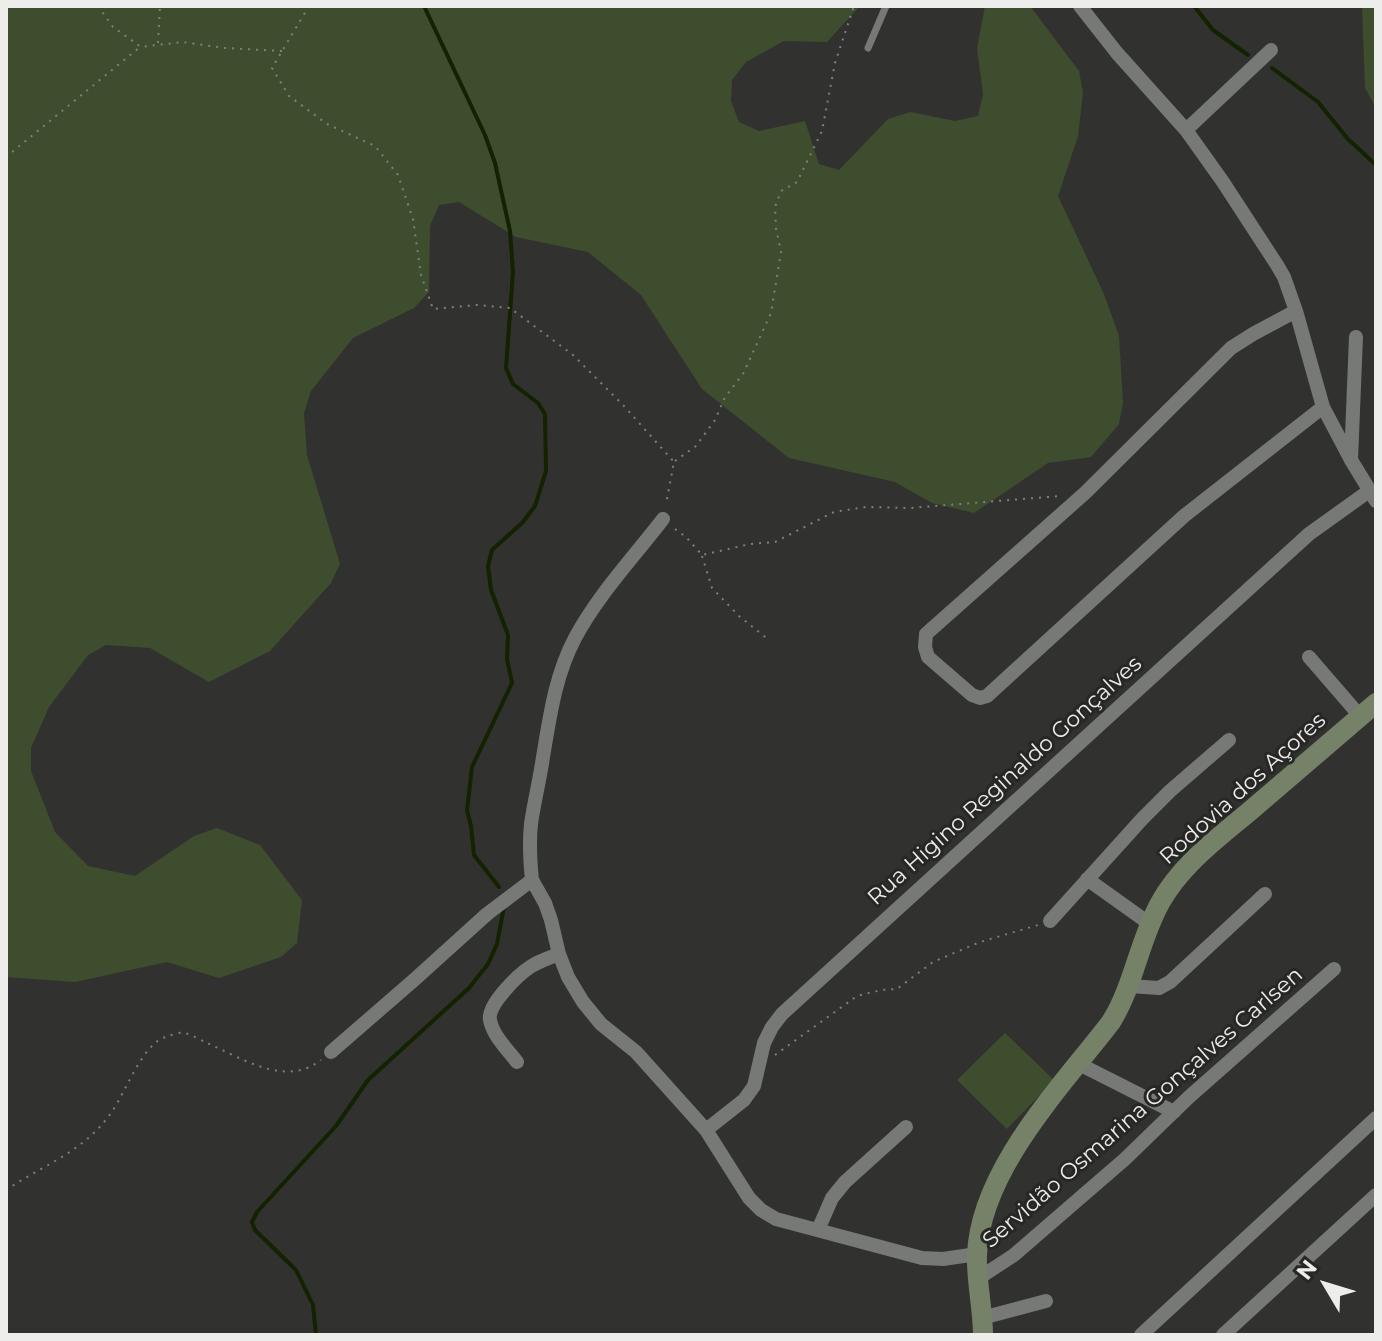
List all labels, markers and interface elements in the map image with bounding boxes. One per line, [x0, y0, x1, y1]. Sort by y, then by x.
street label: Rua Higino Reginaldo Gonçalves [863, 651, 1147, 911]
street label: Rodovia dos Açores [1155, 708, 1331, 870]
street label: Servidão Osmarina Gonçalves Carlsen [978, 962, 1308, 1254]
north arrow [1286, 1245, 1366, 1325]
text: N [1291, 1255, 1323, 1285]

